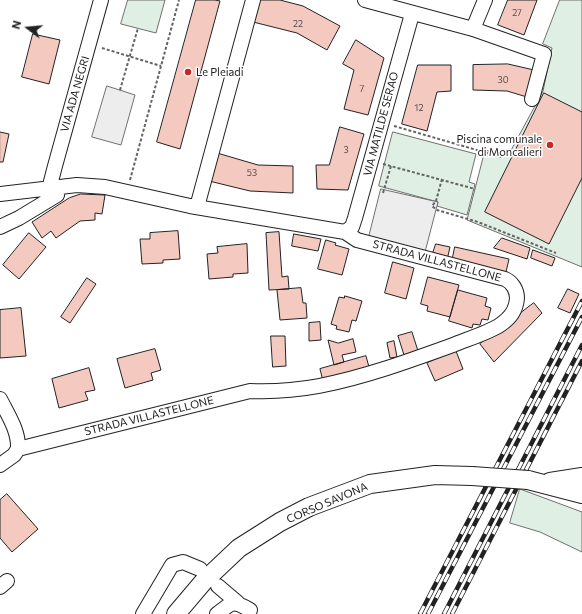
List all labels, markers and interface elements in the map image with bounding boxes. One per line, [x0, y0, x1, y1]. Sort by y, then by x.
north arrow [8, 8, 48, 48]
house number: 27 [512, 8, 522, 18]
text: N [9, 19, 23, 30]
house number: 22 [293, 19, 303, 29]
street label: VIA ADA NEGRI [58, 54, 92, 134]
place label: Le Pleiadi [196, 65, 243, 79]
marker: Le Pleiadi [183, 67, 193, 77]
street label: VIA MATILDE SERAO [361, 70, 401, 178]
house number: 30 [497, 75, 509, 85]
house number: 7 [360, 84, 364, 94]
house number: 12 [415, 103, 423, 113]
place label: Piscina comunale di Moncalieri [456, 132, 542, 158]
marker: Piscina comunale di Moncalieri [545, 140, 555, 150]
house number: 3 [343, 145, 349, 155]
house number: 53 [247, 168, 257, 178]
street label: STRADA VILLASTELLONE [371, 237, 503, 285]
street label: STRADA VILLASTELLONE [83, 394, 215, 438]
street label: CORSO SAVONA [284, 480, 370, 526]

